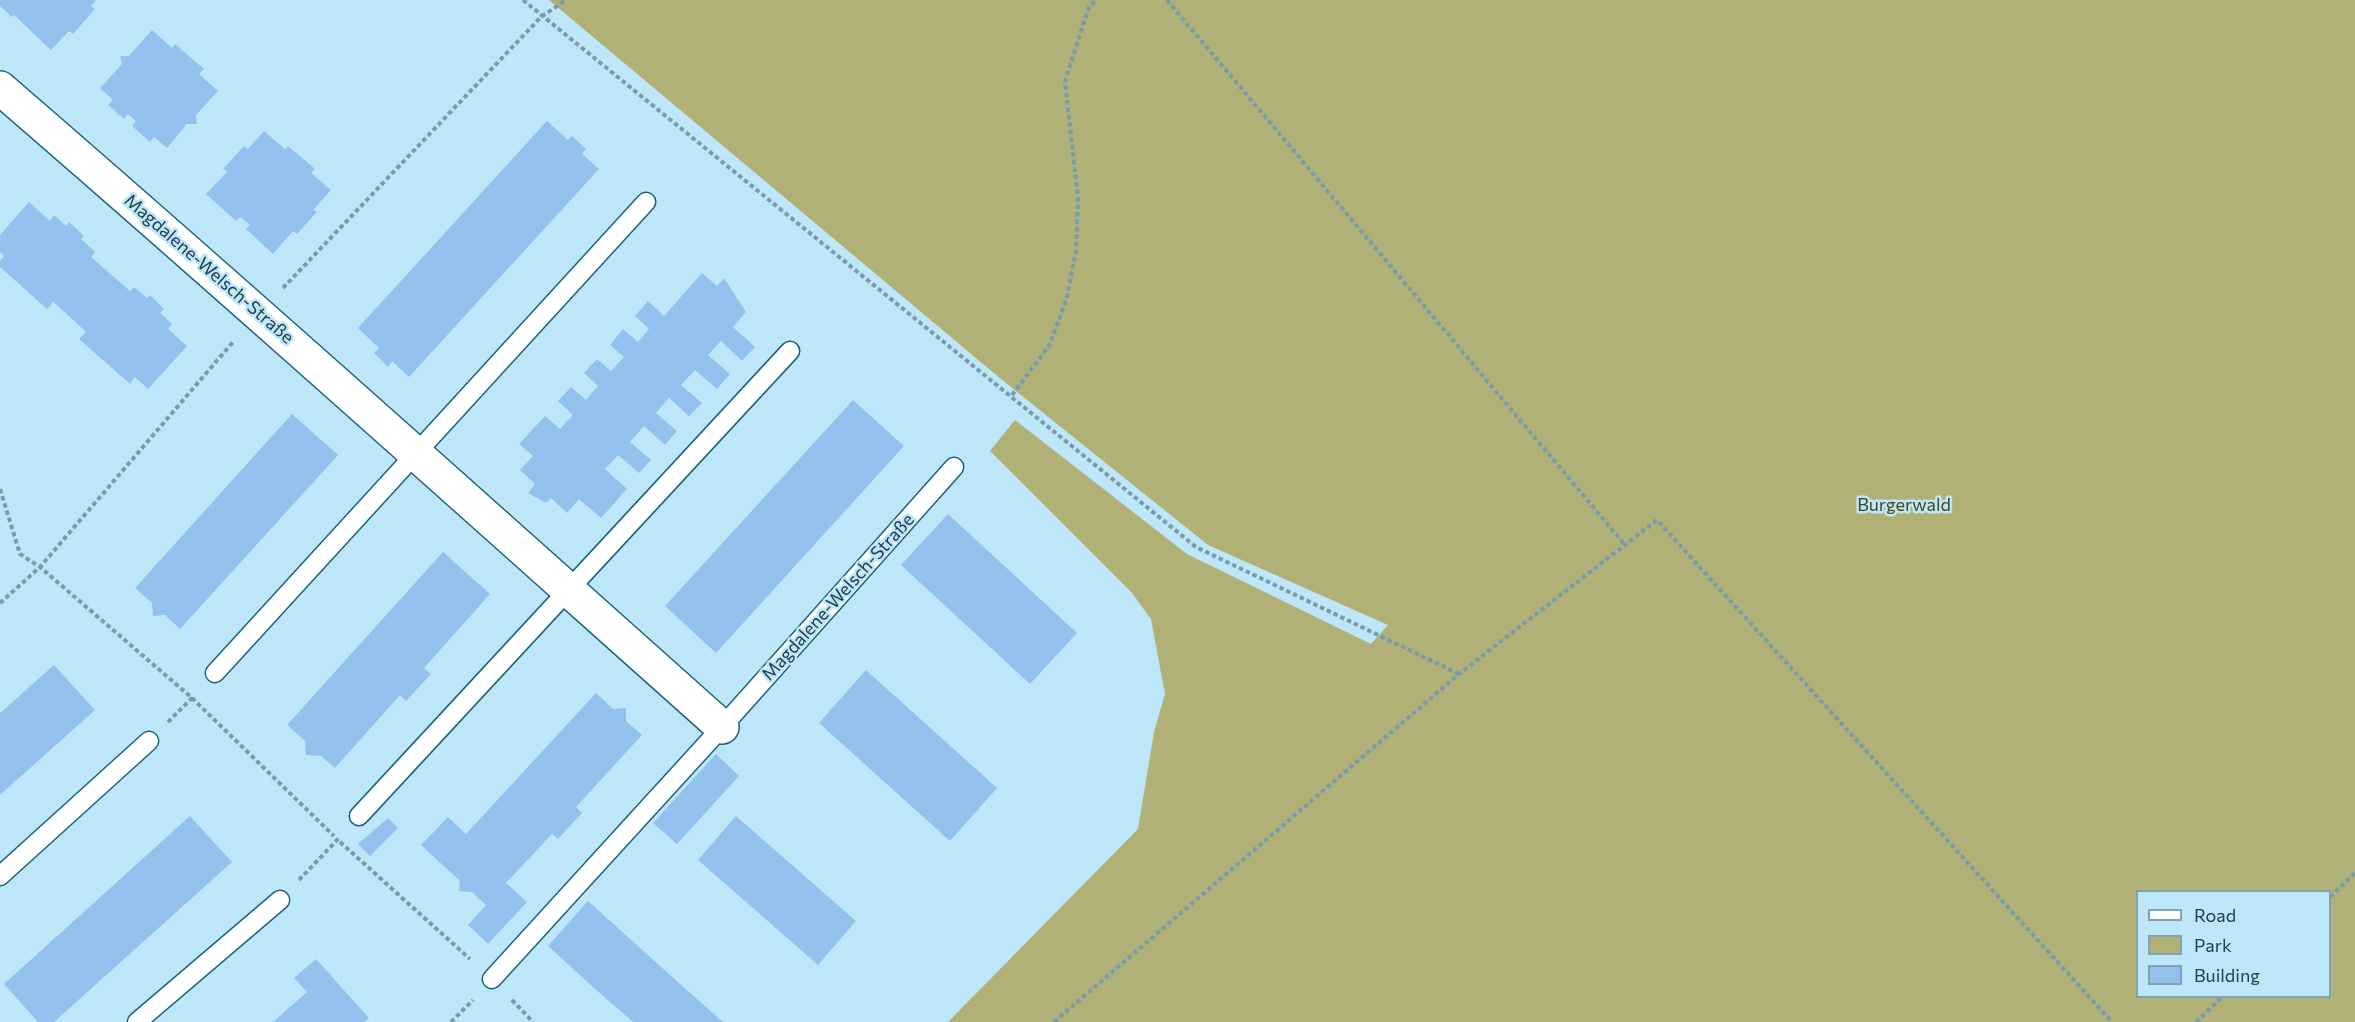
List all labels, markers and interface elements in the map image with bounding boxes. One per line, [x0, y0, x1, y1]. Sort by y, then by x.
street label: Magdalene-Welsch-Straße [120, 190, 298, 348]
park label: Burgerwald [1857, 494, 1951, 516]
street label: Magdalene-Welsch-Straße [757, 509, 919, 685]
legend [2136, 890, 2331, 998]
text: Road [2194, 904, 2236, 926]
text: Park [2194, 934, 2232, 956]
text: Building [2194, 964, 2260, 986]

